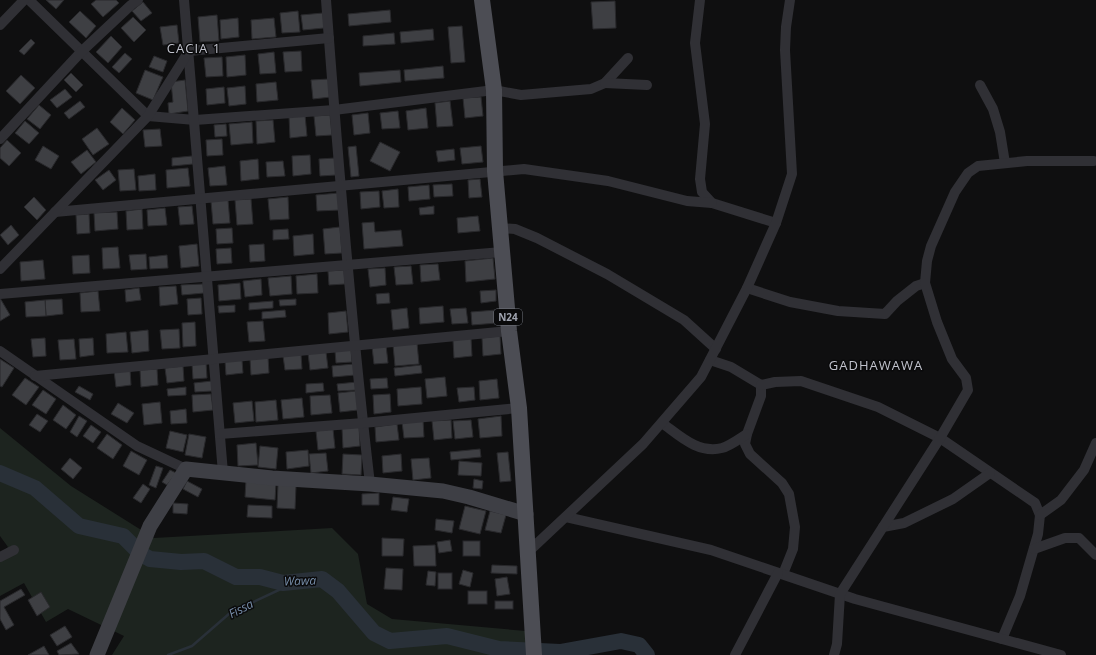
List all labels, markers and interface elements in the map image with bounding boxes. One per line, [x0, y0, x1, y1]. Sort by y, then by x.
district label: CACIA 1 [167, 39, 221, 57]
road number: N24 [494, 309, 522, 325]
district label: GADHAWAWA [829, 356, 923, 374]
water label: Wawa [284, 571, 317, 590]
water label: Fissa [225, 595, 256, 622]

